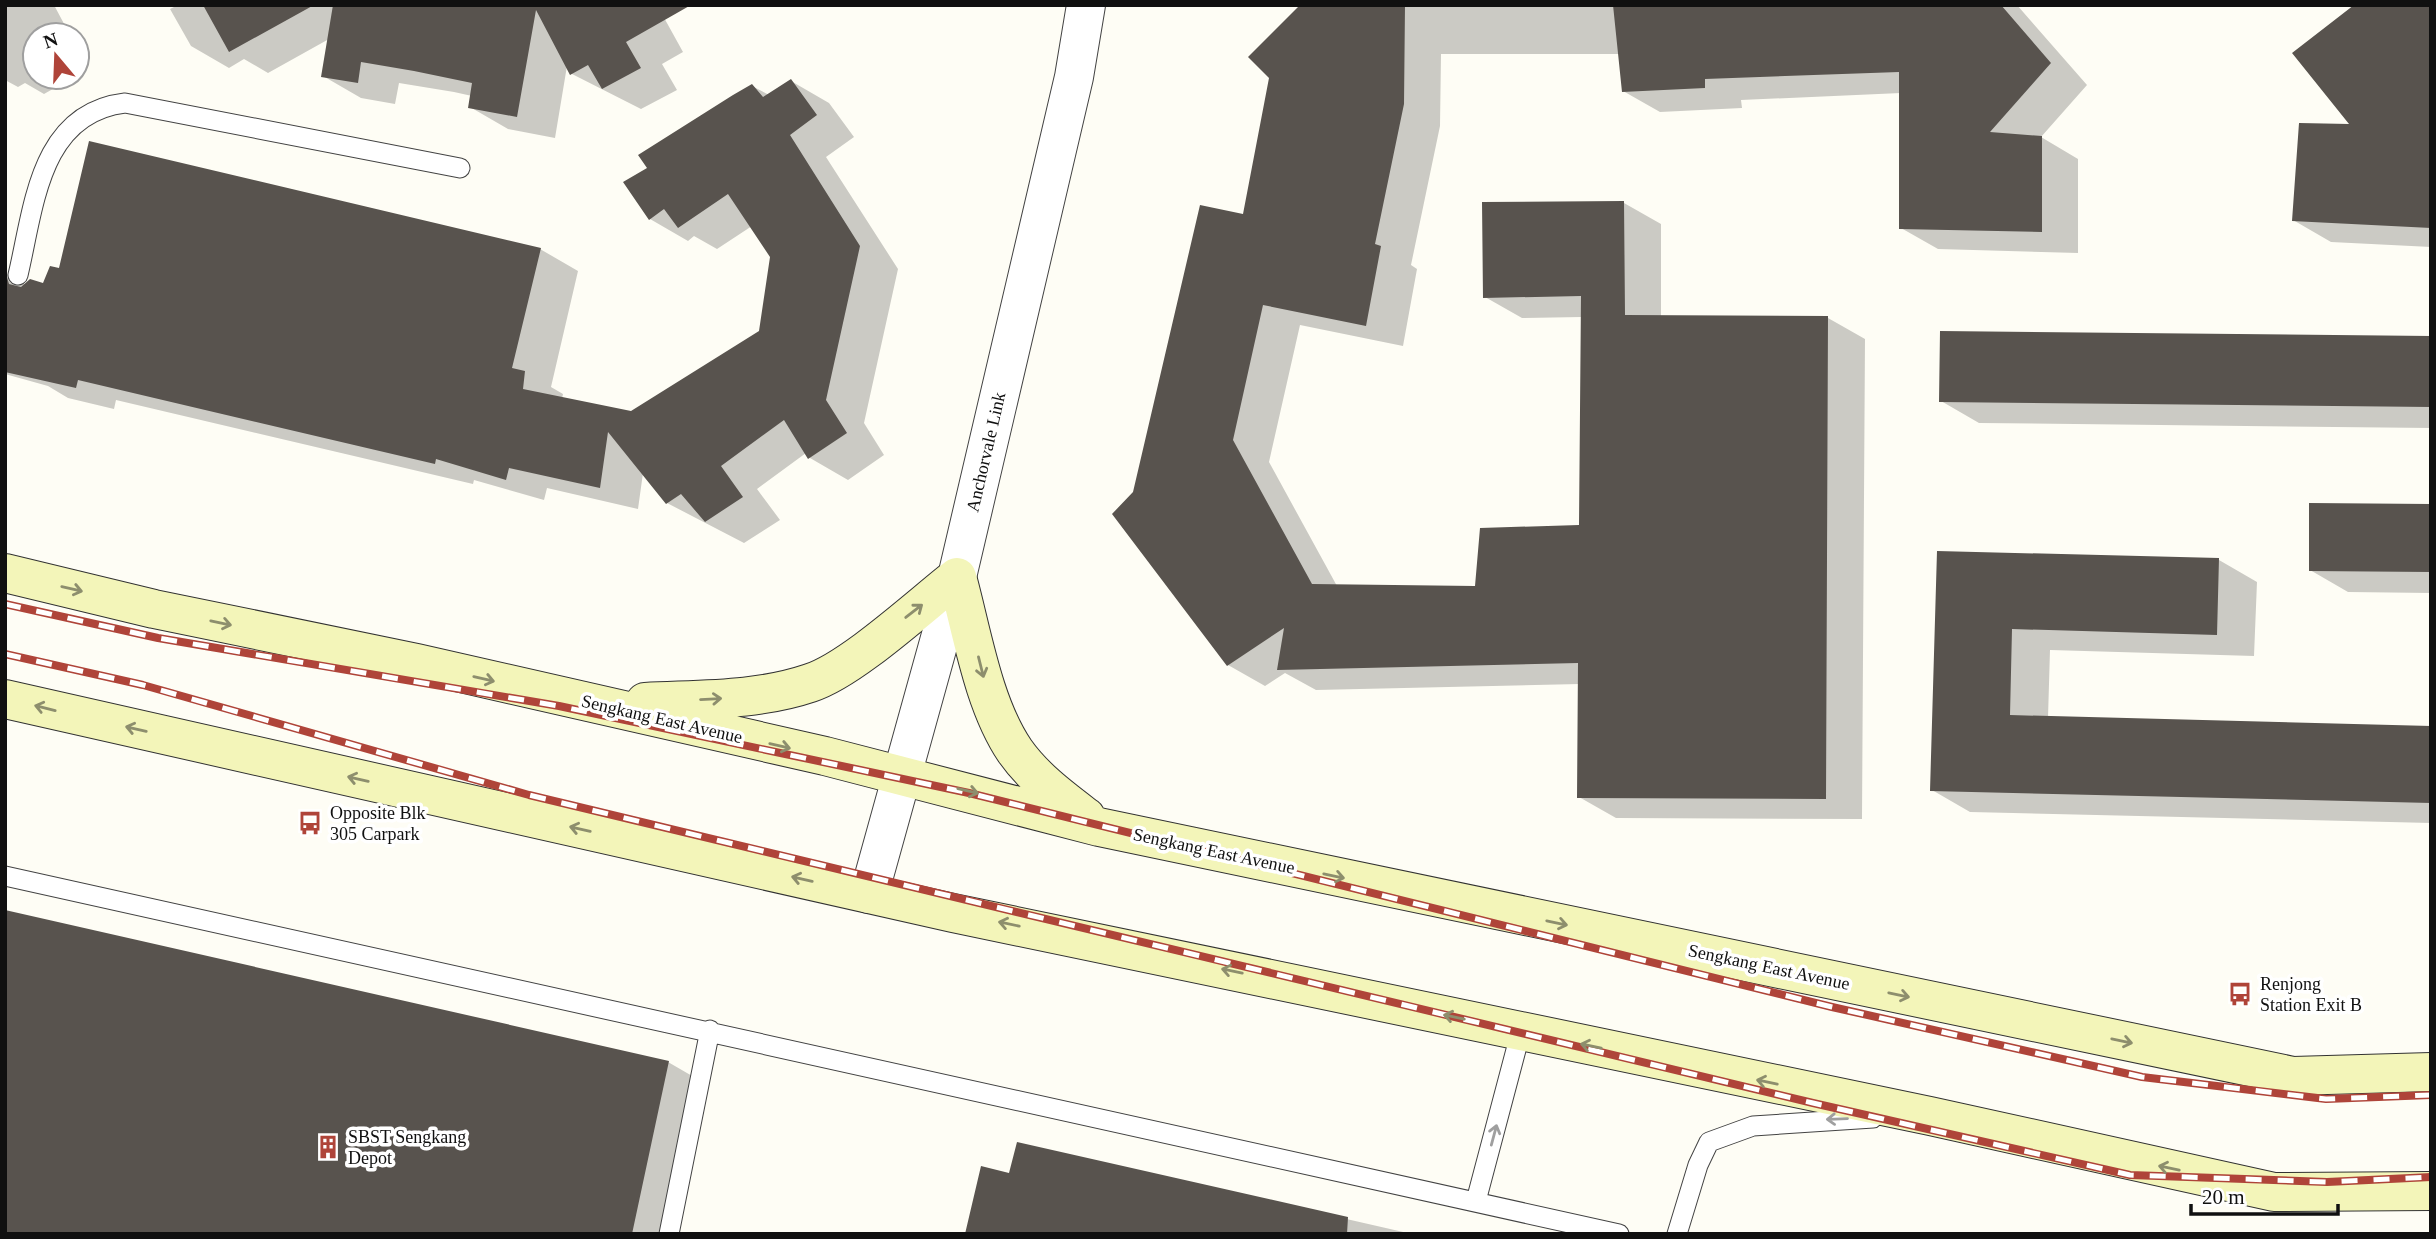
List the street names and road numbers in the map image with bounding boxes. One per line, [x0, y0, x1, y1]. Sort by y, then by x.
street label: Anchorvale Link [962, 390, 1010, 514]
street label: Sengkang East Avenue [580, 691, 744, 747]
street label: Sengkang East Avenue [1131, 824, 1297, 878]
street label: Sengkang East Avenue [1686, 940, 1852, 994]

